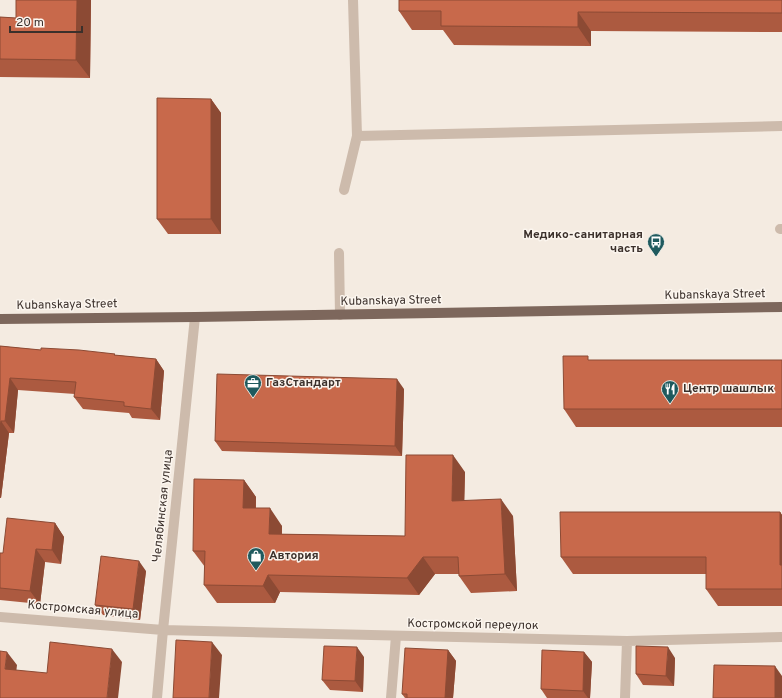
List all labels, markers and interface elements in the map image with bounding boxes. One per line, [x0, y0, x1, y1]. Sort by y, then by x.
scale bar [10, 8, 82, 34]
text: 20 m [16, 15, 44, 31]
place label: Медико-санитарная часть [523, 227, 643, 257]
bus stop icon: Медико-санитарная часть [646, 232, 666, 257]
street label: Kubanskaya Street [664, 286, 766, 304]
street label: Kubanskaya Street [340, 292, 442, 310]
street label: Kubanskaya Street [16, 296, 118, 314]
office icon: ГазСтандарт [243, 373, 263, 398]
place label: ГазСтандарт [266, 375, 341, 391]
restaurant icon: Центр шашлык [660, 379, 680, 404]
place label: Центр шашлык [683, 381, 774, 397]
street label: Челябинская улица [149, 449, 177, 563]
shop icon: Автория [246, 546, 266, 571]
place label: Автория [269, 548, 319, 564]
street label: Костромская улица [27, 597, 139, 623]
street label: Костромской переулок [407, 616, 539, 634]

